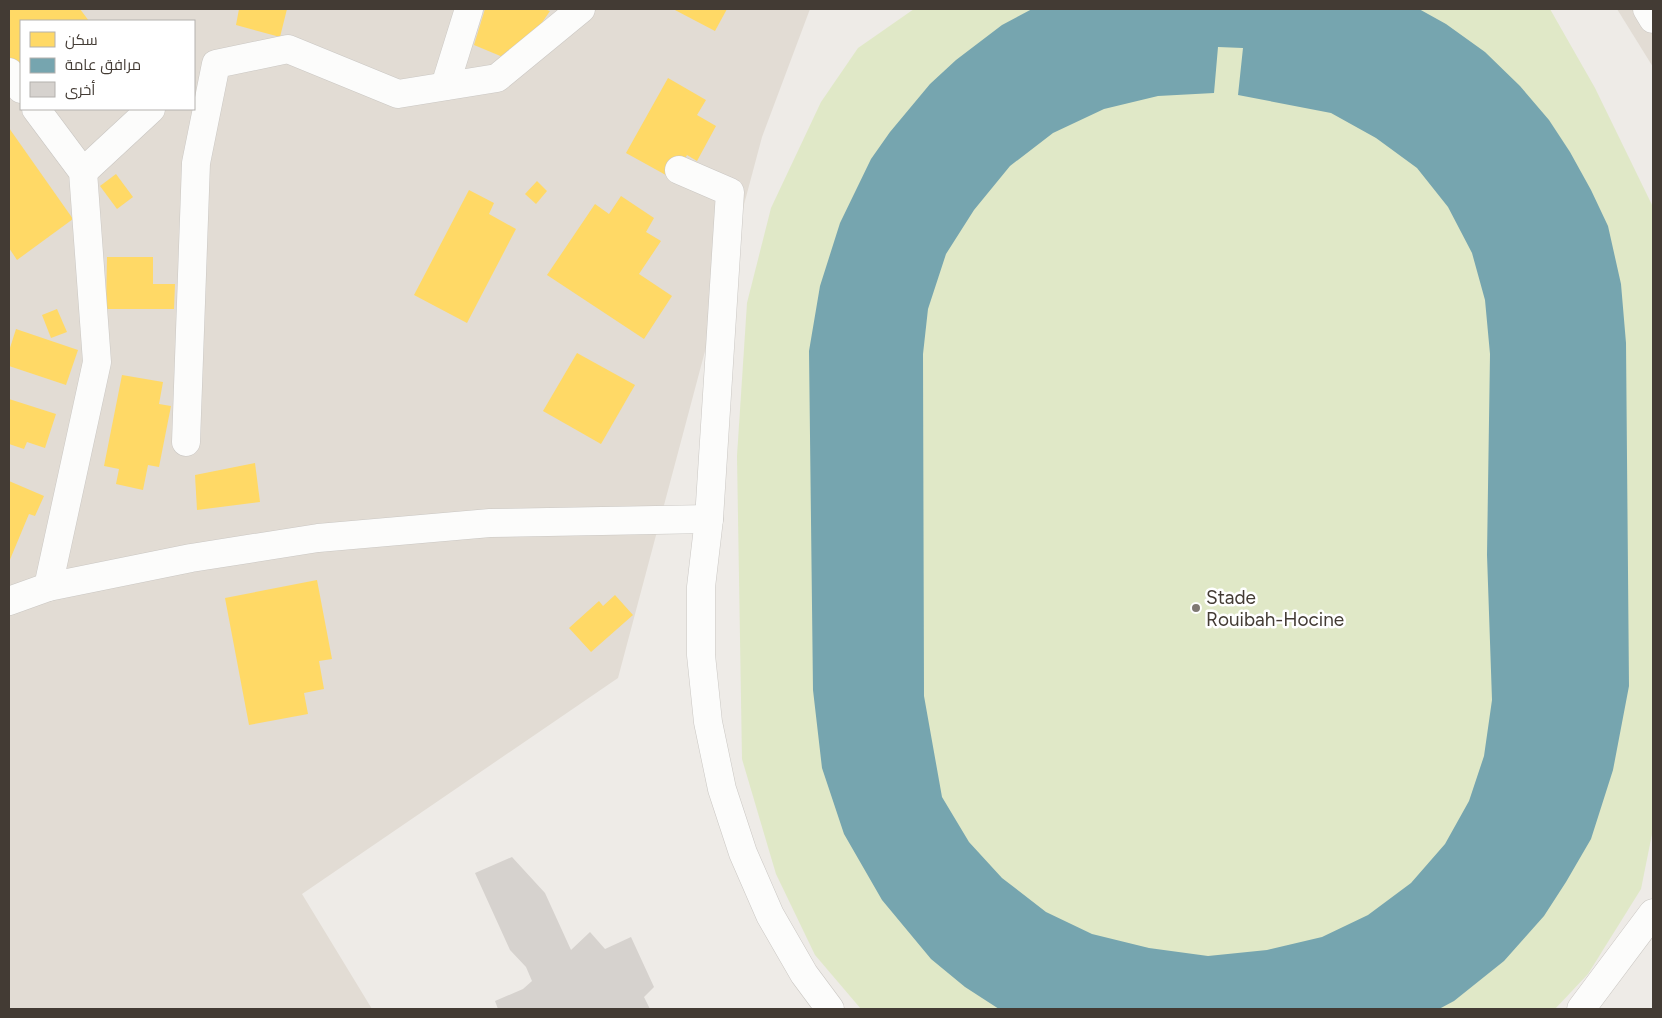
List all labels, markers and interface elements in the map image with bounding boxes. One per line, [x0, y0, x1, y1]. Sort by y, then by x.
legend [20, 20, 195, 110]
text: سكن [65, 31, 98, 50]
text: مرافق عامة [65, 56, 141, 75]
text: أخرى [65, 80, 95, 100]
place label: Stade Rouibah-Hocine [1206, 586, 1344, 631]
marker: Stade Rouibah-Hocine [1190, 602, 1202, 614]

